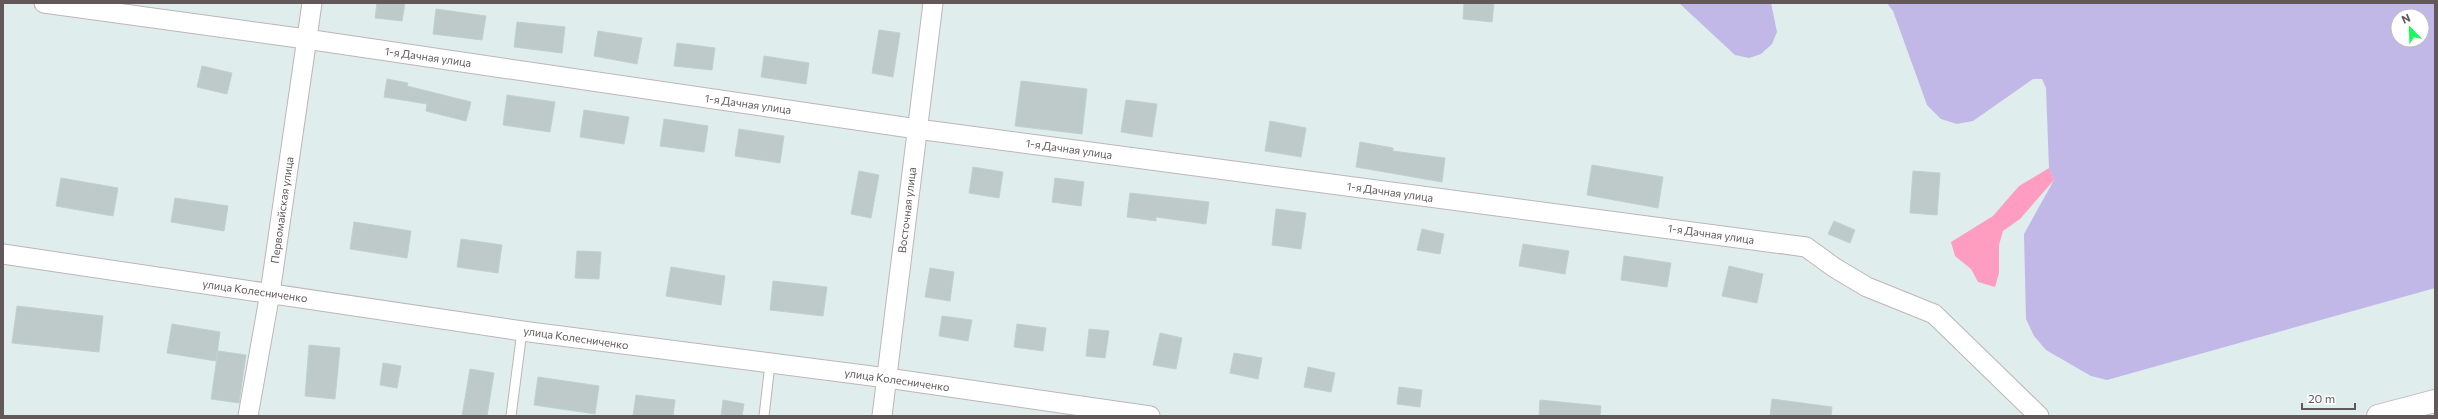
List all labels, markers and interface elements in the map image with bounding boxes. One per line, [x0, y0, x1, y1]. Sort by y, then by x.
north arrow [2390, 8, 2430, 48]
text: N [2400, 11, 2412, 26]
street label: 1-я Дачная улица [384, 44, 472, 69]
street label: 1-я Дачная улица [704, 91, 792, 116]
street label: 1-я Дачная улица [1025, 136, 1113, 161]
street label: Первомайская улица [268, 156, 295, 264]
street label: Восточная улица [895, 166, 918, 254]
street label: 1-я Дачная улица [1346, 179, 1434, 204]
street label: 1-я Дачная улица [1667, 221, 1755, 246]
street label: улица Колесниченко [202, 277, 309, 304]
street label: улица Колесниченко [523, 324, 630, 351]
street label: улица Колесниченко [844, 366, 951, 393]
scale bar [2302, 385, 2355, 411]
text: 20 m [2308, 391, 2335, 405]

